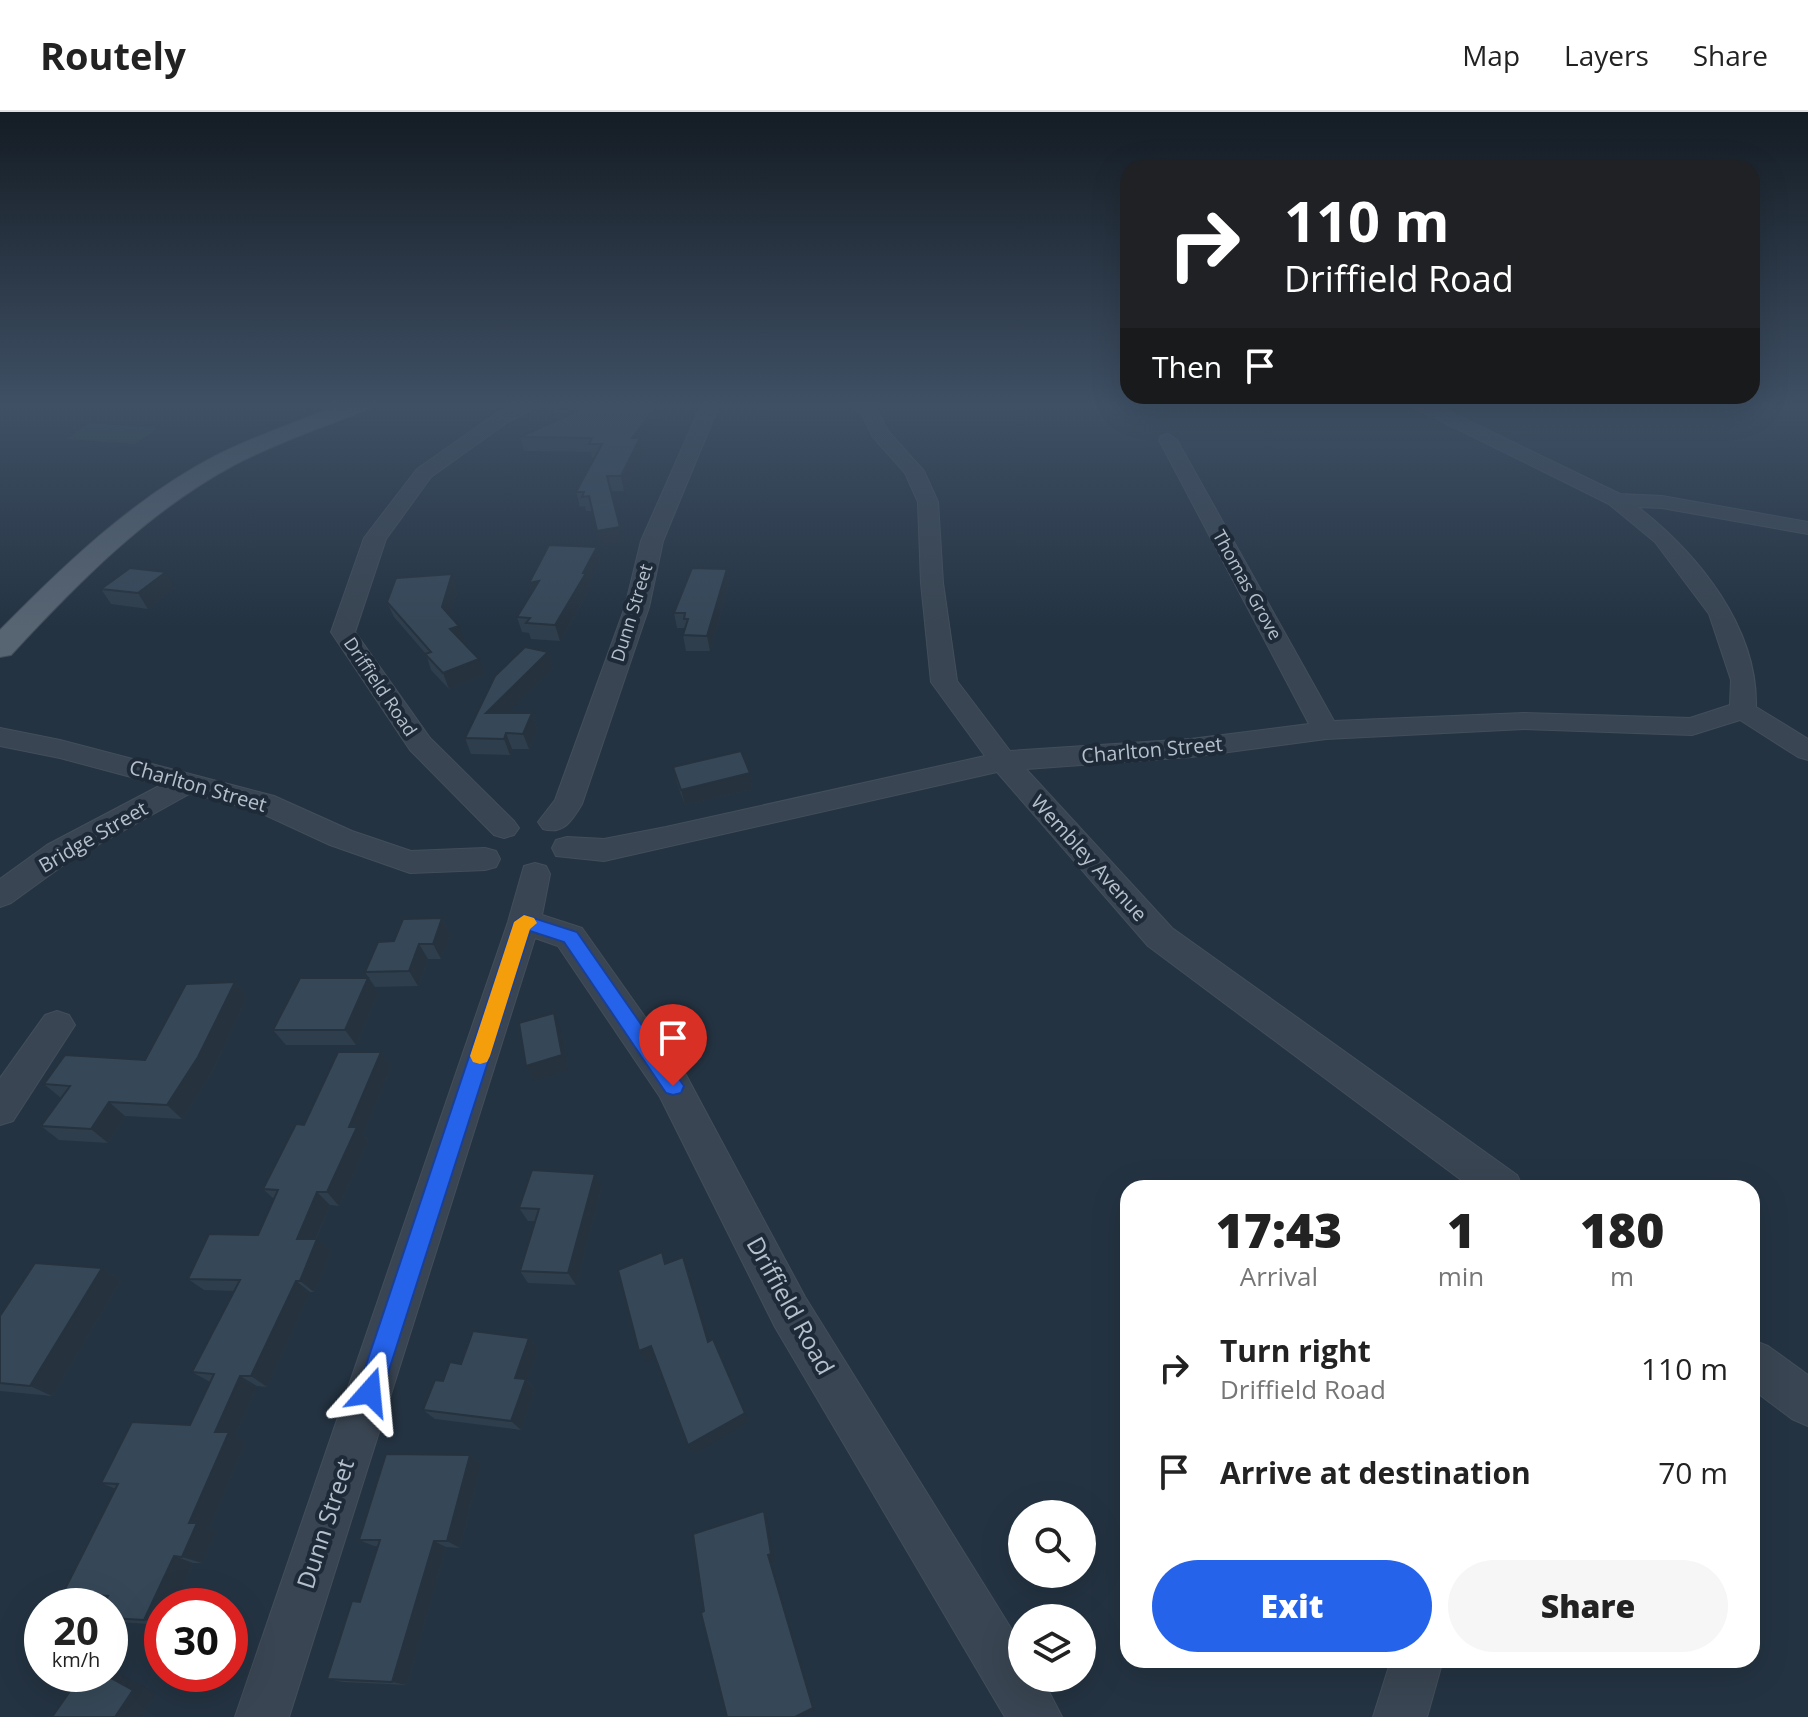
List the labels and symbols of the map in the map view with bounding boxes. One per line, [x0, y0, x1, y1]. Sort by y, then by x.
street label: Thomas Grove [1208, 525, 1288, 644]
street label: Dunn Street [605, 561, 657, 665]
street label: Driffield Road [339, 632, 423, 741]
street label: Charlton Street [1080, 730, 1224, 769]
street label: Charlton Street [126, 753, 270, 818]
street label: Wembley Avenue [1025, 789, 1153, 927]
street label: Bridge Street [33, 794, 152, 879]
pin [639, 1004, 707, 1086]
street label: Driffield Road [740, 1230, 843, 1380]
position arrow [328, 1350, 412, 1434]
street label: Dunn Street [288, 1454, 361, 1593]
speed limit sign: 30 [144, 1588, 248, 1692]

